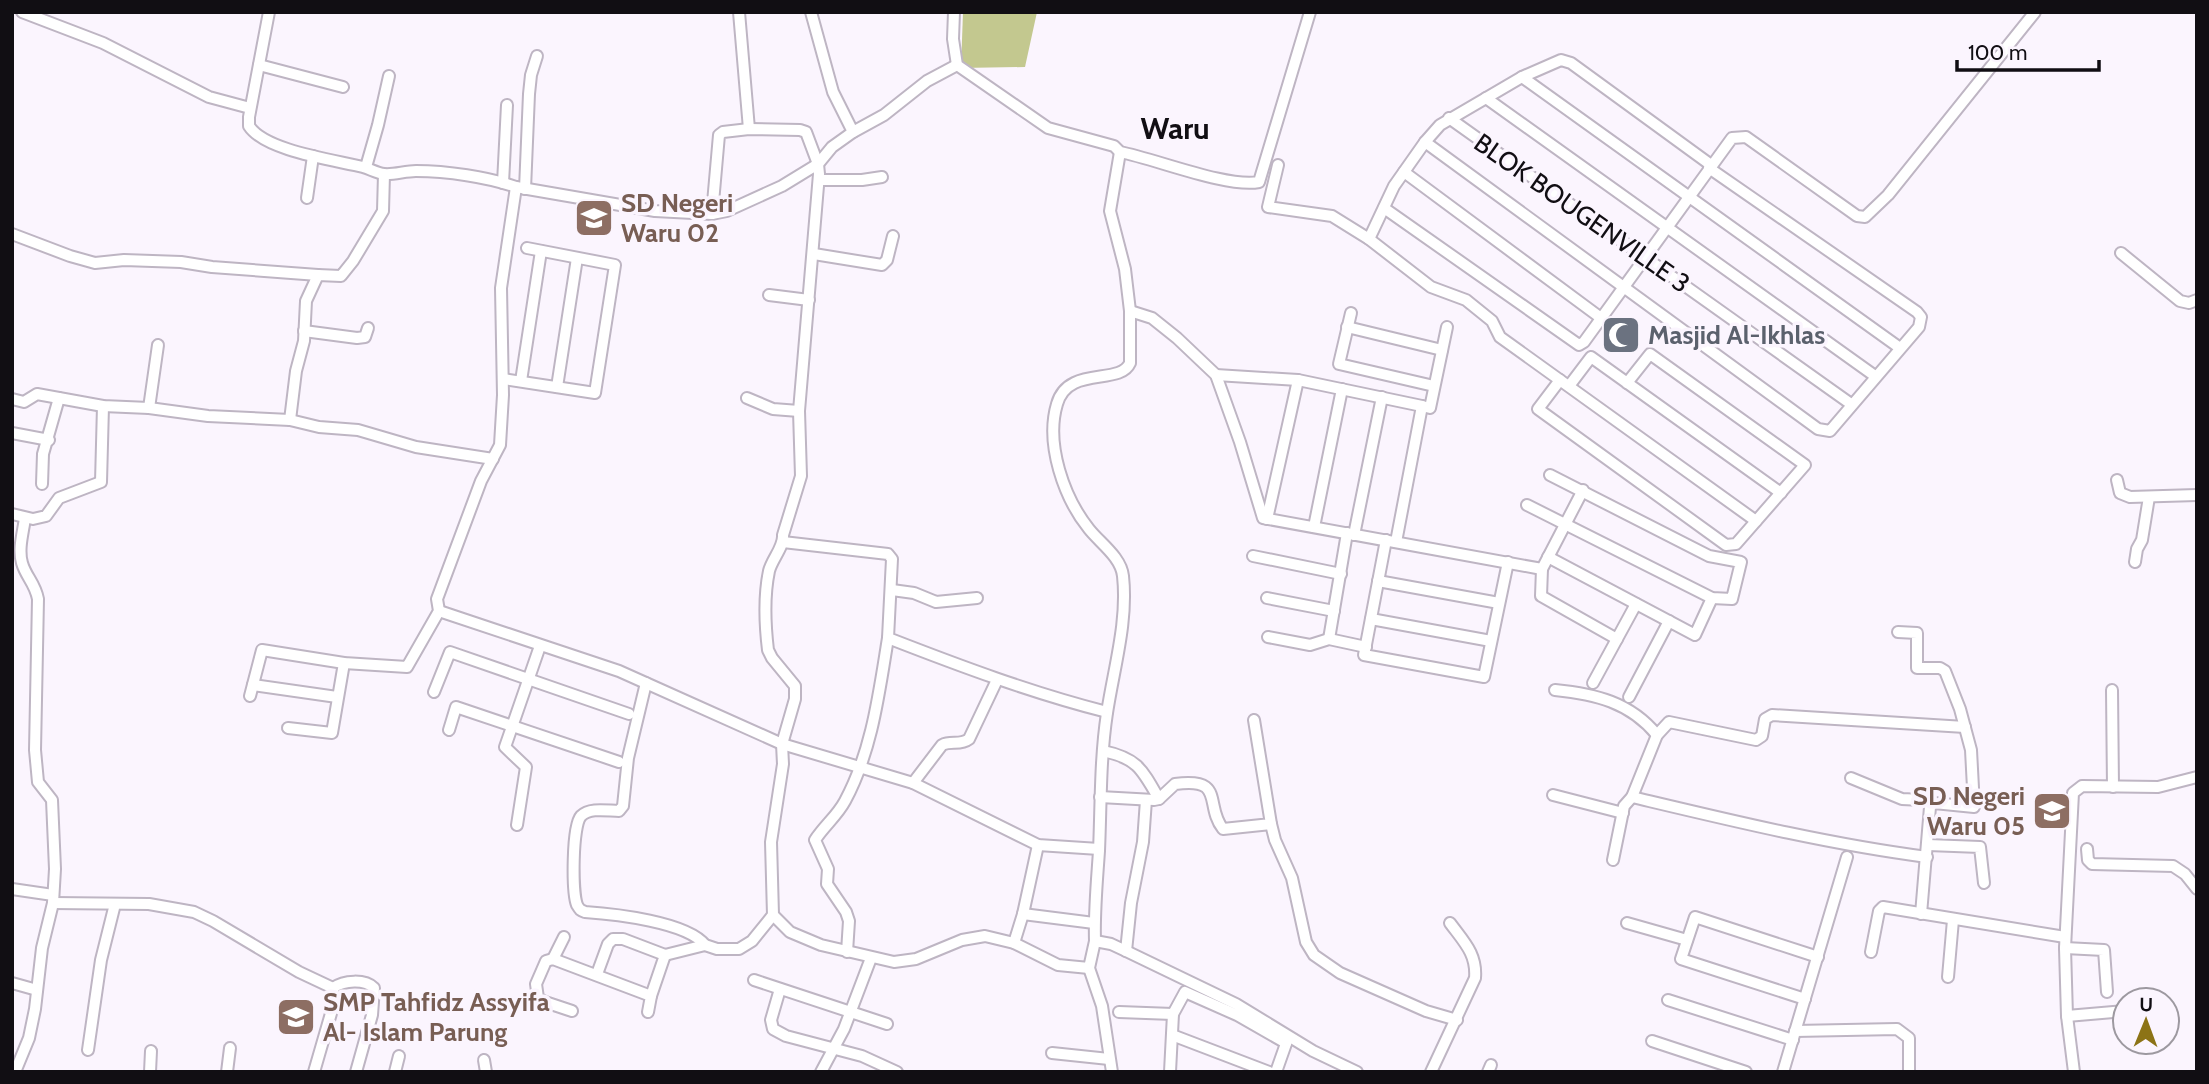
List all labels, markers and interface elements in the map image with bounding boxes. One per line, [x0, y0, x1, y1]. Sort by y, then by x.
scale bar [1957, 28, 2099, 72]
text: 100 m [1968, 40, 2027, 65]
district label: Waru [1140, 110, 1210, 147]
street label: BLOK BOUGENVILLE 3 [1468, 126, 1696, 300]
place label: SD Negeri Waru 02 [621, 187, 733, 249]
school or university icon: SD Negeri Waru 02 [573, 197, 615, 239]
mosque icon: Masjid Al-Ikhlas [1600, 314, 1642, 356]
place label: Masjid Al-Ikhlas [1648, 319, 1825, 351]
place label: SD Negeri Waru 05 [1913, 780, 2025, 842]
school or university icon: SD Negeri Waru 05 [2031, 790, 2073, 832]
place label: SMP Tahfidz Assyifa Al- Islam Parung [323, 986, 550, 1048]
north arrow [2111, 986, 2181, 1056]
text: U [2139, 993, 2153, 1016]
school or university icon: SMP Tahfidz Assyifa Al- Islam Parung [275, 996, 317, 1038]

